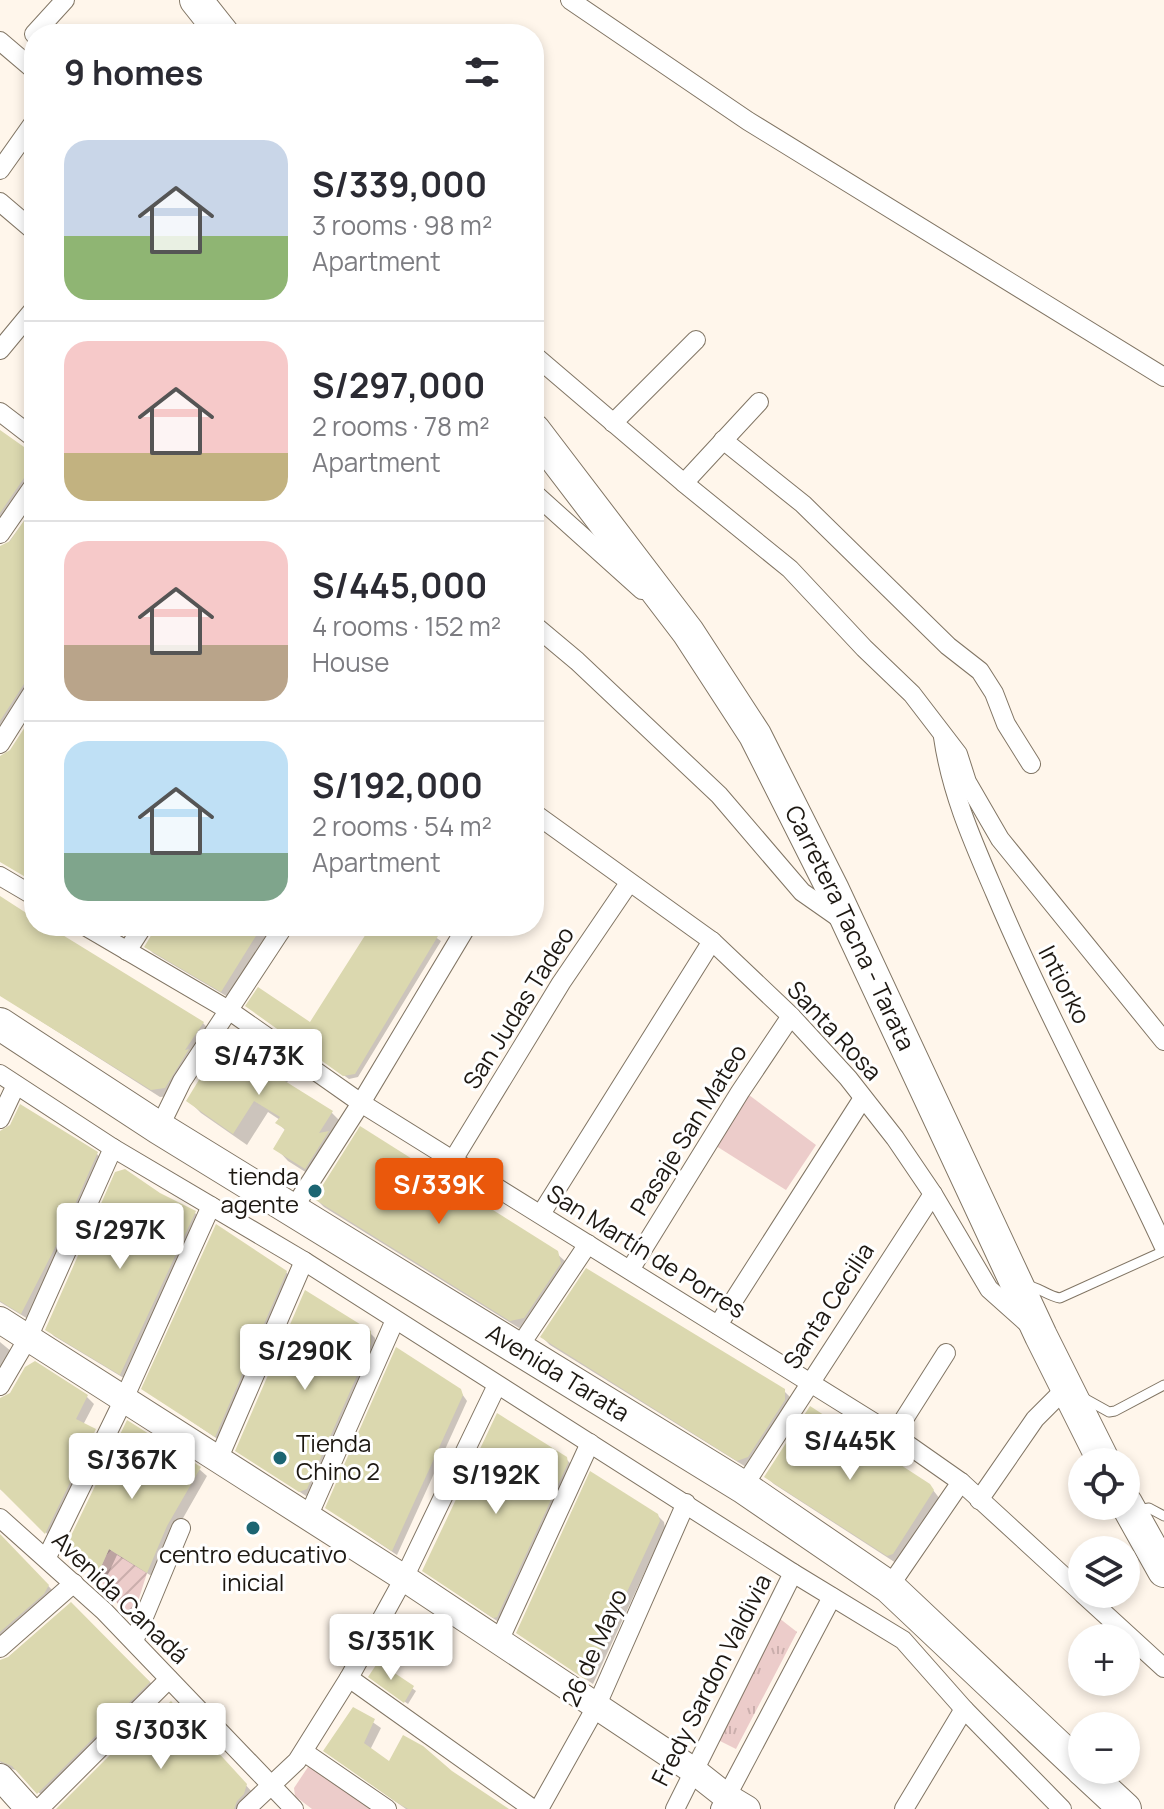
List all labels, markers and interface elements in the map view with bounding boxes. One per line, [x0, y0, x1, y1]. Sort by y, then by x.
text: 9 homes [64, 49, 203, 95]
icon: filters [460, 50, 504, 94]
text: S/339,000 [312, 161, 487, 207]
icon: home [128, 172, 224, 268]
text: 3 rooms · 98 m² [312, 207, 492, 243]
text: Apartment [312, 243, 441, 279]
text: S/297,000 [312, 362, 485, 408]
icon: home [128, 373, 224, 469]
text: 2 rooms · 78 m² [312, 408, 490, 444]
text: Apartment [312, 444, 441, 480]
text: S/445,000 [312, 562, 487, 608]
icon: home [128, 573, 224, 669]
text: 4 rooms · 152 m² [312, 608, 501, 644]
text: House [312, 644, 389, 680]
text: S/192,000 [312, 762, 483, 808]
icon: home [128, 773, 224, 869]
street label: Carretera Tacna - Tarata [778, 799, 924, 1056]
text: 2 rooms · 54 m² [312, 808, 492, 844]
text: Apartment [312, 844, 441, 880]
street label: San Judas Tadeo [454, 920, 581, 1095]
street label: Intiorko [1032, 939, 1099, 1029]
street label: Santa Rosa [780, 973, 890, 1087]
pin: S/473K [194, 1029, 324, 1097]
text: S/473K [214, 1037, 304, 1073]
street label: Pasaje San Mateo [622, 1037, 754, 1221]
pin: S/339K [374, 1158, 504, 1226]
place label: tienda agente [220, 1159, 299, 1220]
text: S/339K [393, 1166, 485, 1202]
street label: San Martín de Porres [541, 1176, 753, 1325]
marker: tienda agente [306, 1182, 324, 1200]
pin: S/297K [55, 1203, 185, 1271]
text: S/297K [75, 1211, 165, 1247]
street label: Santa Cecilia [775, 1236, 881, 1375]
street label: Avenida Tarata [481, 1315, 636, 1428]
pin: S/290K [240, 1324, 370, 1392]
text: S/290K [258, 1332, 352, 1368]
pin: S/445K [785, 1414, 915, 1482]
text: S/445K [804, 1422, 896, 1458]
place label: Tienda Chino 2 [296, 1426, 380, 1487]
pin: S/367K [67, 1433, 197, 1501]
text: S/367K [87, 1441, 177, 1477]
pin: S/192K [431, 1448, 561, 1516]
map controls [1068, 1448, 1140, 1784]
button: locate [1068, 1448, 1140, 1520]
marker: Tienda Chino 2 [271, 1449, 289, 1467]
text: S/192K [452, 1456, 540, 1492]
marker: centro educativo inicial [244, 1519, 262, 1537]
street label: Avenida Canadá [46, 1523, 196, 1670]
button: layers [1068, 1536, 1140, 1608]
place label: centro educativo inicial [159, 1537, 347, 1598]
street label: Fredy Sardon Valdivia [643, 1568, 778, 1791]
street label: 26 de Mayo [553, 1583, 634, 1711]
pin: S/351K [326, 1614, 456, 1682]
text: S/351K [348, 1622, 434, 1658]
button: + [1068, 1624, 1140, 1696]
pin: S/303K [96, 1703, 226, 1771]
text: S/303K [115, 1711, 207, 1747]
button: − [1068, 1712, 1140, 1784]

